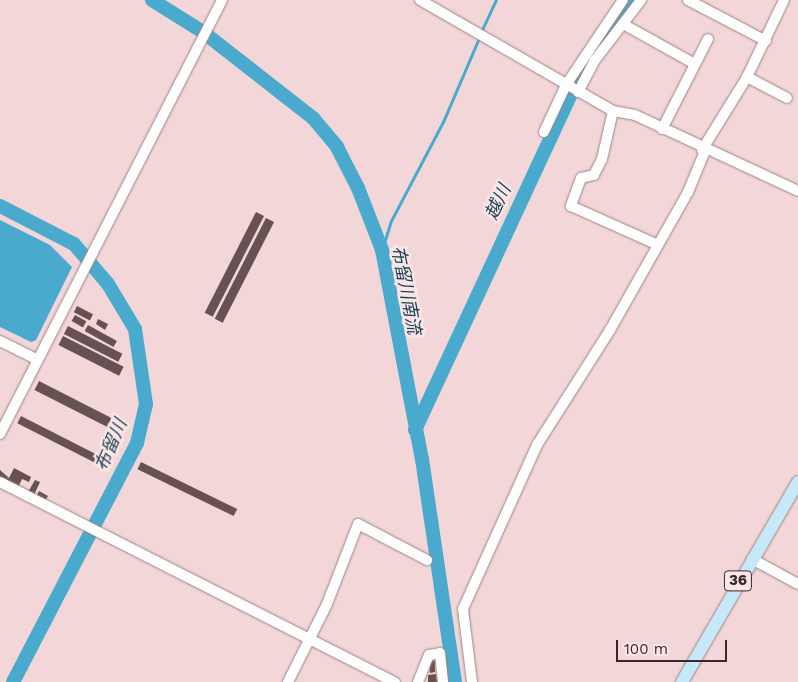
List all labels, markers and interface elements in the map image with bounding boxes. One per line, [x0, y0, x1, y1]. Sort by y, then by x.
water label: 越川 [481, 181, 515, 223]
water label: 布留川南流 [387, 244, 425, 336]
water label: 布留川 [91, 416, 131, 474]
road number: 36 [723, 568, 753, 594]
scale bar [618, 630, 729, 662]
text: 100 m [624, 640, 668, 658]

